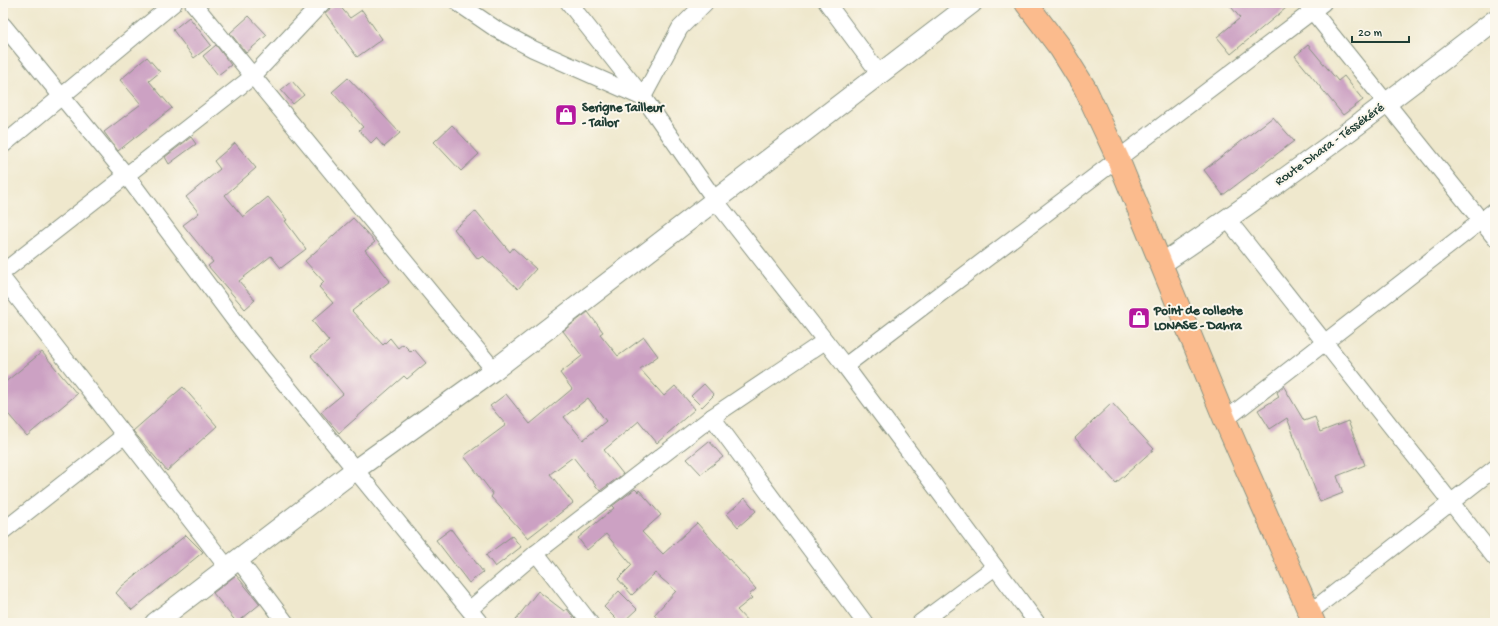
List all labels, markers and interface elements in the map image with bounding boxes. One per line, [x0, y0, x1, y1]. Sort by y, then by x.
scale bar [1352, 18, 1409, 44]
text: 20 m [1358, 27, 1383, 41]
street label: Route Dhara - Téssékéré [1272, 100, 1388, 190]
place label: Serigne Tailleur - Tailor [582, 101, 665, 131]
shop icon: Serigne Tailleur - Tailor [553, 102, 579, 128]
place label: Point de collecte LONASE - Dahra [1153, 304, 1244, 334]
shop icon: Point de collecte LONASE - Dahra [1126, 305, 1152, 331]

